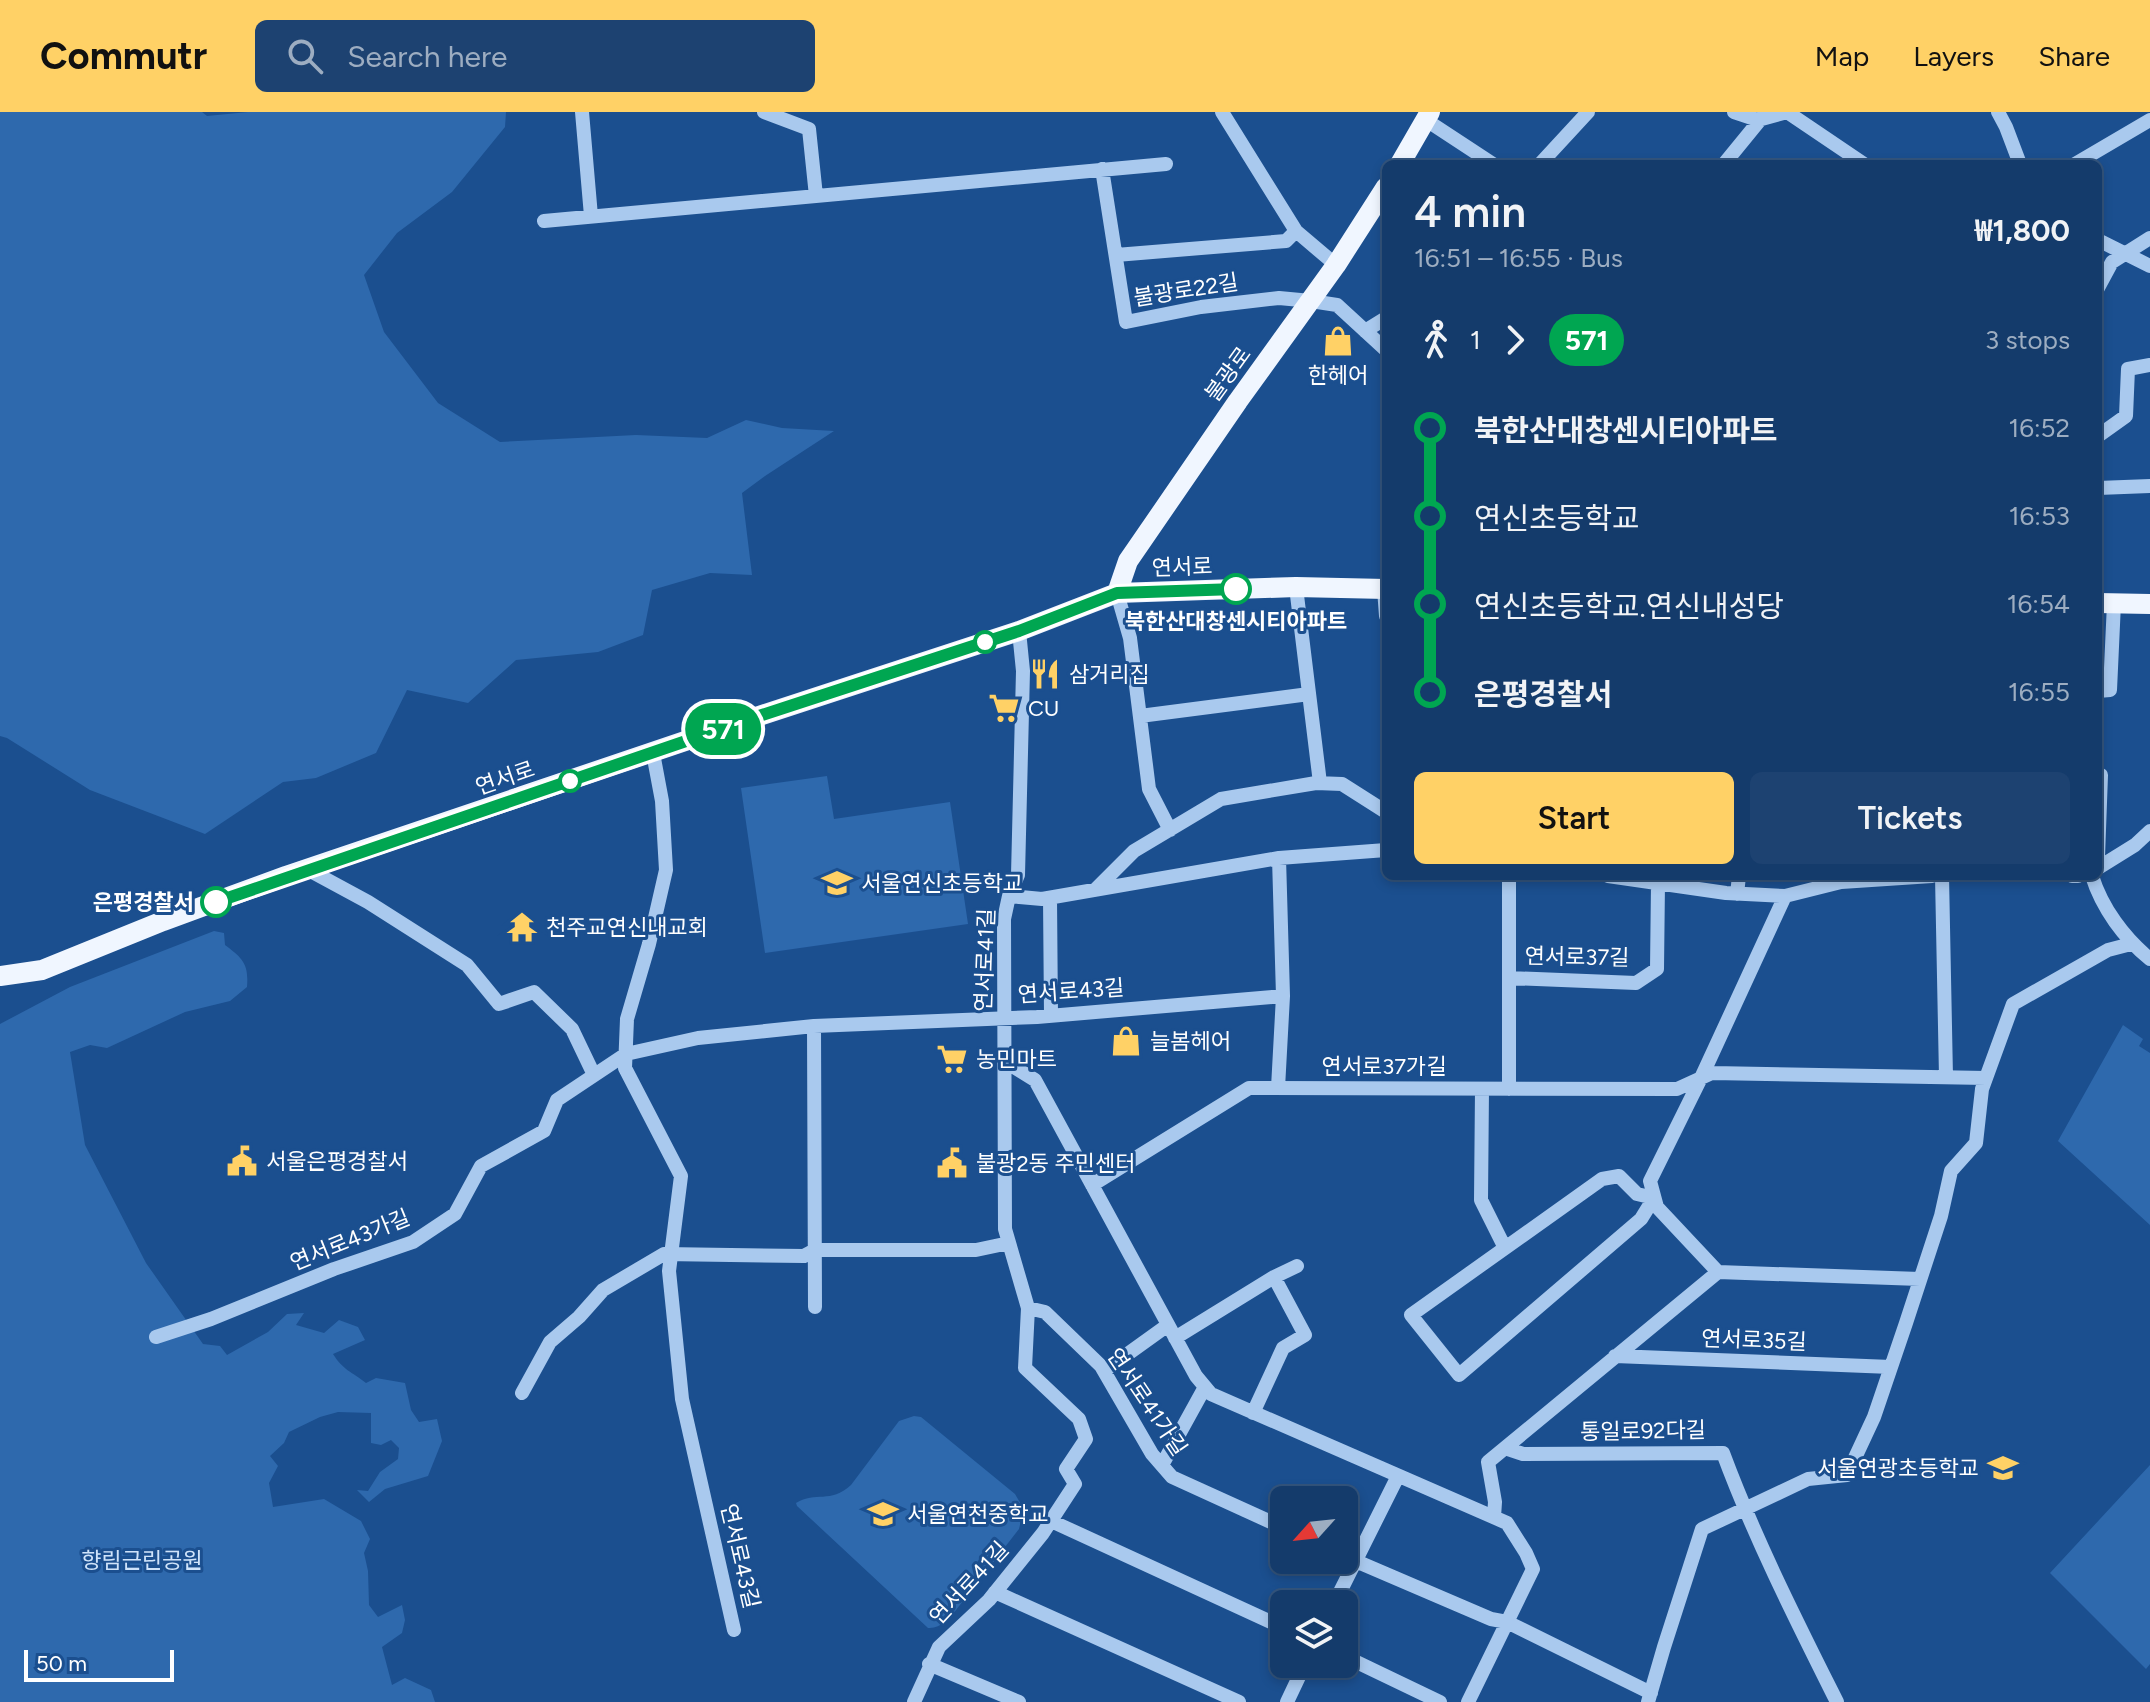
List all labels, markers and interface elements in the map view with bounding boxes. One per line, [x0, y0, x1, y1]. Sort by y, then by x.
search box [255, 20, 815, 92]
text: Commutr [40, 33, 207, 79]
icon: search [283, 34, 327, 78]
text: Search here [347, 38, 507, 75]
text: Map [1815, 39, 1869, 73]
text: Layers [1913, 39, 1994, 73]
text: Share [2038, 39, 2110, 73]
text: 4 min [1414, 185, 1526, 238]
text: ₩1,800 [1975, 212, 2070, 249]
text: 16:51 – 16:55 · Bus [1414, 242, 1623, 274]
street label: 불광로22길 [1132, 268, 1240, 312]
icon: walk [1414, 318, 1458, 362]
icon: forward [1493, 318, 1537, 362]
text: 571 [1565, 323, 1608, 357]
shop icon: 한헤어 [1321, 324, 1355, 358]
text: 1 [1470, 324, 1481, 356]
text: 3 stops [1985, 324, 2070, 356]
street label: 불광로 [1199, 341, 1257, 407]
place label: 한헤어 [1308, 362, 1368, 389]
text: 북한산대창센시티아파트 [1474, 412, 1778, 449]
text: 16:52 [2008, 412, 2070, 444]
text: 연신초등학교 [1474, 500, 1640, 537]
text: 16:53 [2009, 500, 2070, 532]
street label: 연서로 [1151, 552, 1213, 582]
marker: 북한산대창센시티아파트 [1221, 574, 1251, 604]
text: 연신초등학교.연신내성당 [1474, 588, 1784, 625]
text: 16:54 [2007, 588, 2070, 620]
place label: 북한산대창센시티아파트 [1125, 608, 1347, 635]
unlabelled marker [974, 631, 996, 653]
restaurant icon: 삼거리집 [1028, 657, 1062, 691]
place label: 삼거리집 [1069, 661, 1150, 688]
text: 은평경찰서 [1474, 676, 1612, 713]
text: 16:55 [2008, 676, 2070, 708]
supermarket icon: CU [987, 691, 1021, 725]
place label: CU [1028, 695, 1059, 722]
line badge: 571 [677, 703, 769, 755]
text: 571 [701, 712, 745, 746]
street label: 연서로 [472, 755, 538, 801]
unlabelled marker [559, 770, 581, 792]
button: Start [1414, 772, 1734, 864]
button: Tickets [1750, 772, 2070, 864]
school or university icon: 서울연신초등학교 [820, 866, 854, 900]
place label: 서울연신초등학교 [861, 870, 1023, 897]
marker: 은평경찰서 [201, 887, 231, 917]
place label: 은평경찰서 [93, 889, 194, 916]
street label: 연서로41길 [970, 908, 1000, 1012]
temple icon: 천주교연신내교회 [505, 910, 539, 944]
place label: 천주교연신내교회 [546, 914, 708, 941]
street label: 연서로37길 [1524, 943, 1630, 971]
street label: 연서로43길 [1017, 974, 1125, 1008]
shop icon: 늘봄헤어 [1109, 1024, 1143, 1058]
place label: 늘봄헤어 [1150, 1028, 1231, 1055]
supermarket icon: 농민마트 [935, 1042, 969, 1076]
place label: 농민마트 [976, 1046, 1057, 1073]
street label: 연서로37가길 [1322, 1053, 1446, 1080]
public building icon: 서울은평경찰서 [225, 1144, 259, 1178]
public building icon: 불광2동 주민센터 [935, 1146, 969, 1180]
place label: 서울은평경찰서 [266, 1148, 408, 1175]
place label: 불광2동 주민센터 [976, 1150, 1135, 1177]
street label: 연서로43가길 [286, 1204, 414, 1276]
street label: 연서로35길 [1701, 1325, 1807, 1355]
street label: 연서로41가길 [1101, 1343, 1193, 1461]
street label: 통일로92다길 [1580, 1416, 1706, 1446]
school or university icon: 서울연광초등학교 [1986, 1451, 2020, 1485]
place label: 서울연광초등학교 [1817, 1455, 1979, 1482]
north arrow [1270, 1486, 1358, 1574]
map controls [1270, 1486, 1358, 1678]
school or university icon: 서울연천중학교 [866, 1497, 900, 1531]
street label: 연서로43길 [715, 1501, 765, 1611]
place label: 서울연천중학교 [907, 1501, 1049, 1528]
street label: 연서로41길 [924, 1536, 1014, 1630]
park label: 향림근린공원 [81, 1547, 203, 1574]
button: layers [1270, 1590, 1358, 1678]
scale bar [24, 1646, 174, 1682]
text: 50 m [36, 1650, 87, 1677]

